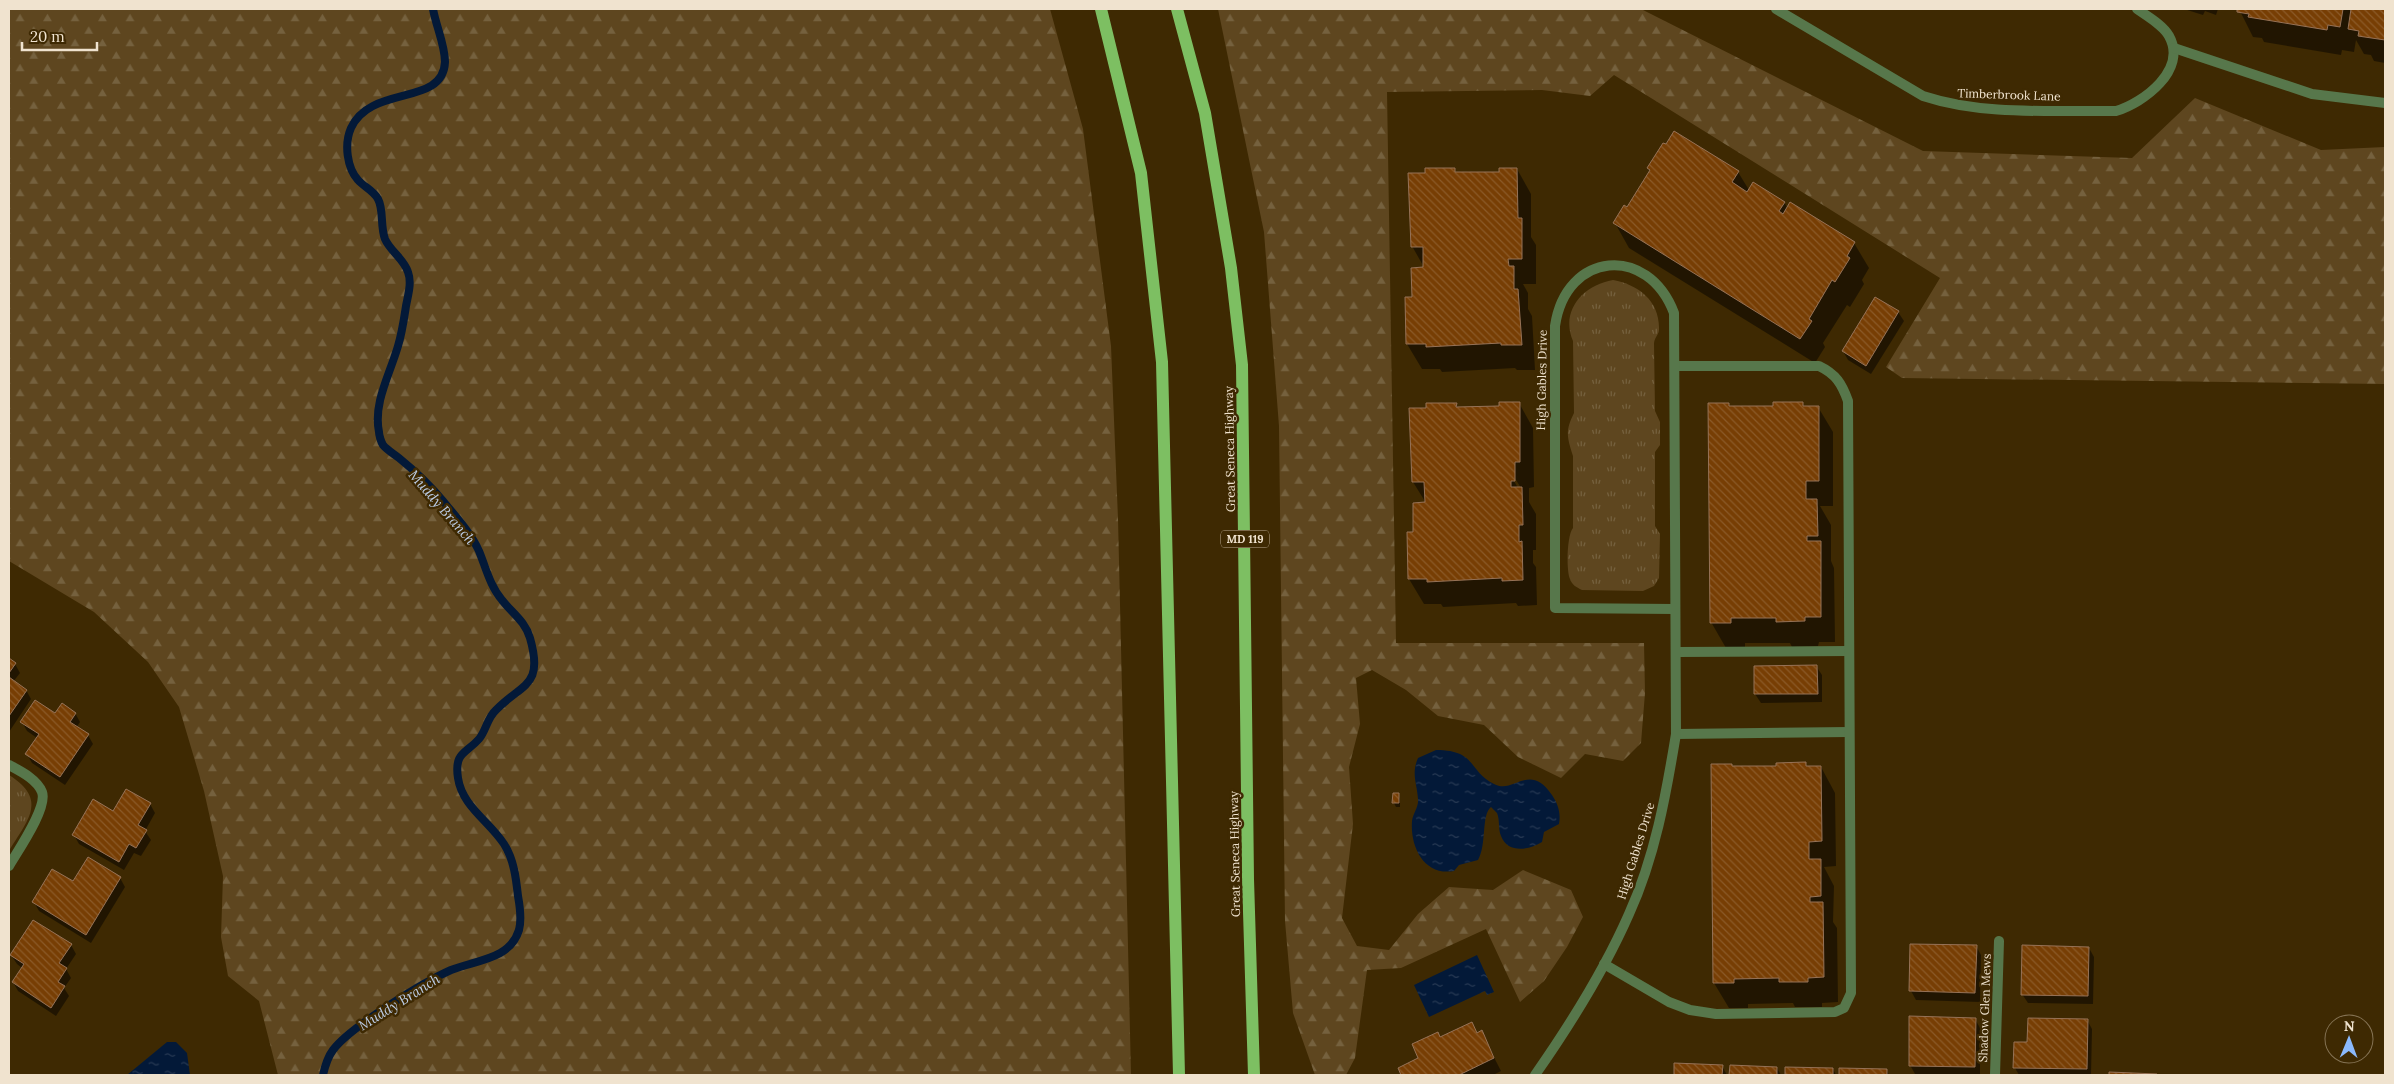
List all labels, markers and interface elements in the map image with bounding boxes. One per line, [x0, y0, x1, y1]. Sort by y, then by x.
scale bar [22, 20, 98, 52]
text: 20 m [30, 27, 65, 46]
street label: Timberbrook Lane [1957, 85, 2061, 104]
street label: High Gables Drive [1533, 329, 1550, 430]
street label: Great Seneca Highway [1221, 385, 1238, 512]
water label: Muddy Branch [405, 466, 479, 548]
road number: MD 119 [1221, 530, 1269, 548]
street label: Great Seneca Highway [1226, 790, 1243, 917]
street label: High Gables Drive [1614, 800, 1658, 901]
street label: Shadow Glen Mews [1975, 953, 1994, 1063]
water label: Muddy Branch [355, 970, 443, 1034]
north arrow [2324, 1014, 2374, 1064]
text: N [2344, 1017, 2355, 1035]

